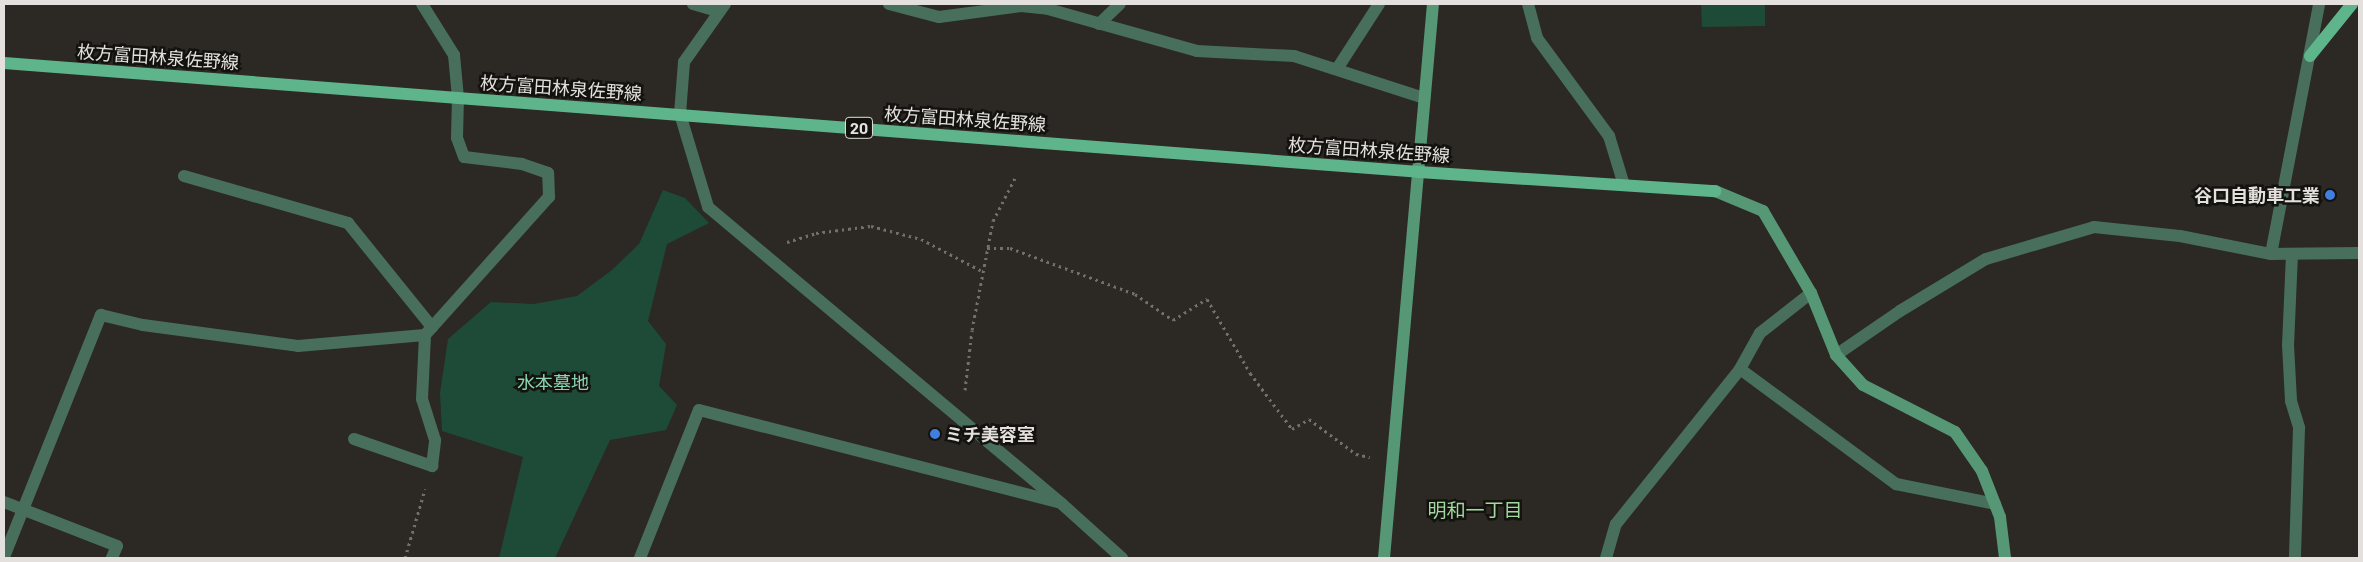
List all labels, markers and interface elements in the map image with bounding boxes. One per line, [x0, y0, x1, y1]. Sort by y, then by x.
street label: 枚方富田林泉佐野線 [76, 41, 240, 73]
street label: 枚方富田林泉佐野線 [479, 72, 643, 104]
street label: 枚方富田林泉佐野線 [883, 103, 1047, 135]
road number: 20 [844, 115, 874, 142]
street label: 枚方富田林泉佐野線 [1287, 134, 1451, 166]
place label: 谷口自動車工業 [2194, 184, 2320, 206]
marker: 谷口自動車工業 [2324, 189, 2336, 201]
park label: 水本墓地 [517, 371, 589, 393]
place label: ミチ美容室 [945, 423, 1035, 445]
marker: ミチ美容室 [929, 428, 941, 440]
district label: 明和一丁目 [1428, 499, 1522, 521]

